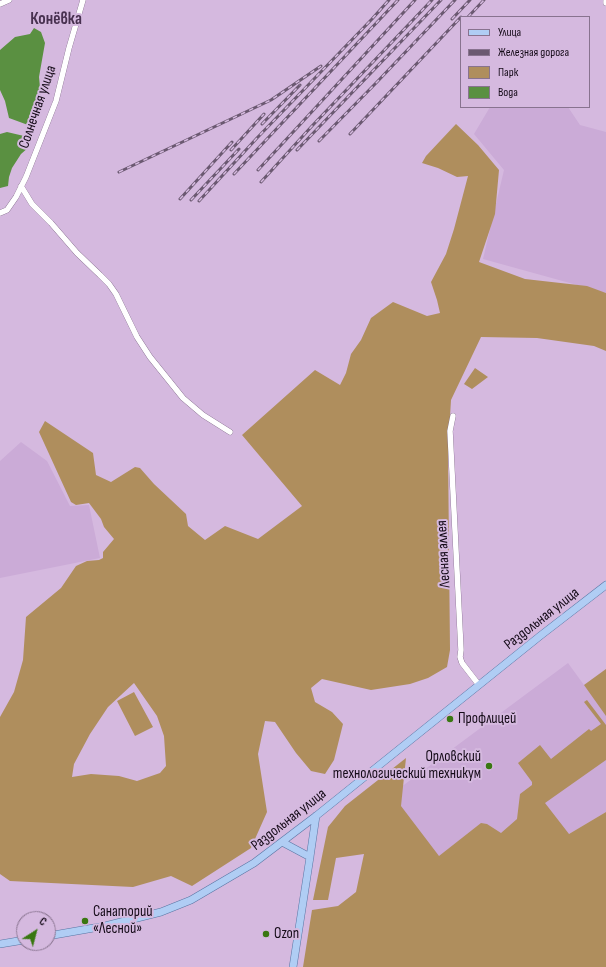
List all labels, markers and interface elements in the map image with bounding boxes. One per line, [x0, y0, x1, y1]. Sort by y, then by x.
district label: Конёвка [30, 10, 82, 30]
legend [460, 16, 590, 108]
text: Улица [498, 25, 521, 40]
text: Железная дорога [498, 45, 569, 60]
street label: Солнечная улица [15, 63, 61, 151]
text: Парк [498, 65, 518, 80]
text: Вода [498, 85, 518, 100]
street label: Лесная аллея [433, 520, 455, 588]
street label: Раздольная улица [501, 584, 583, 654]
place label: Профлицей [458, 710, 516, 728]
marker: Профлицей [445, 714, 455, 724]
place label: Орловский технологический техникум [333, 748, 481, 783]
marker: Орловский технологический техникум [484, 761, 494, 771]
street label: Раздольная улица [248, 785, 330, 855]
place label: Санаторий «Лесной» [93, 903, 152, 938]
north arrow [16, 911, 56, 951]
text: С [37, 915, 49, 929]
marker: Санаторий «Лесной» [80, 916, 90, 926]
place label: Ozon [274, 925, 299, 943]
marker: Ozon [261, 929, 271, 939]

